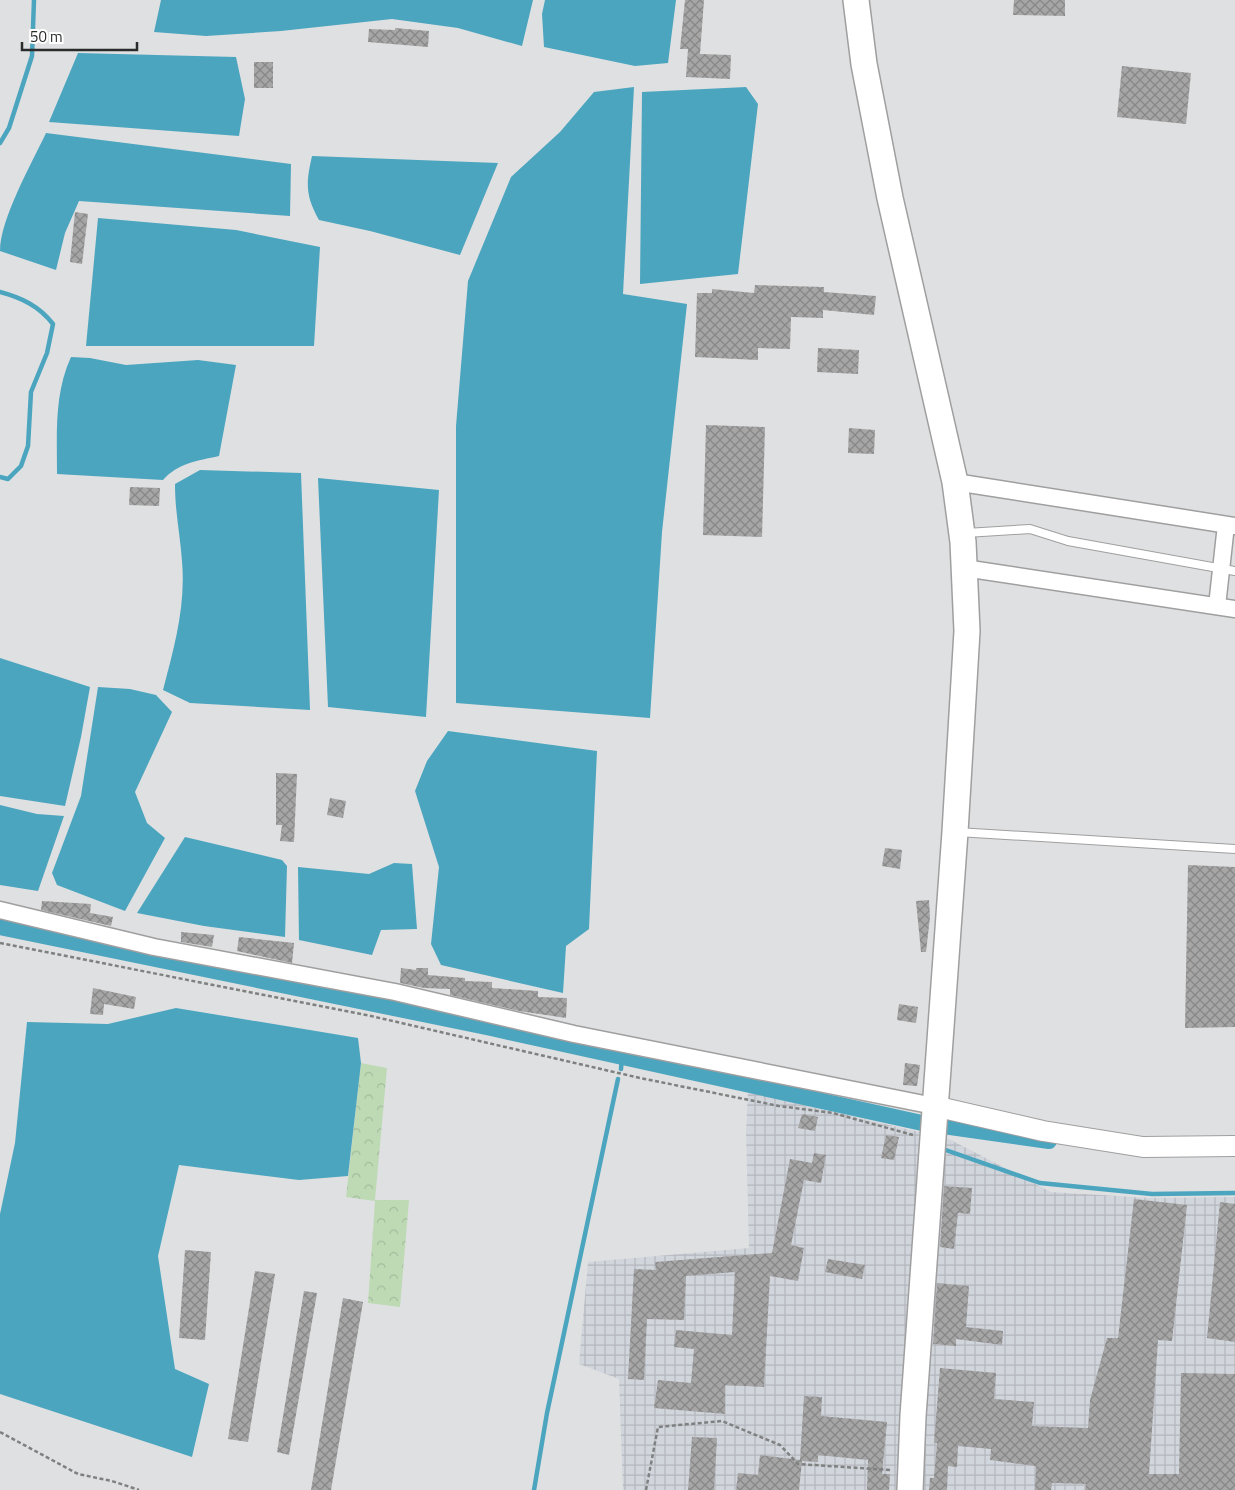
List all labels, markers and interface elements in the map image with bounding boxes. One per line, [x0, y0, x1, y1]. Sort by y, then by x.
scale bar [22, 20, 138, 52]
text: 50 m [30, 25, 63, 48]

